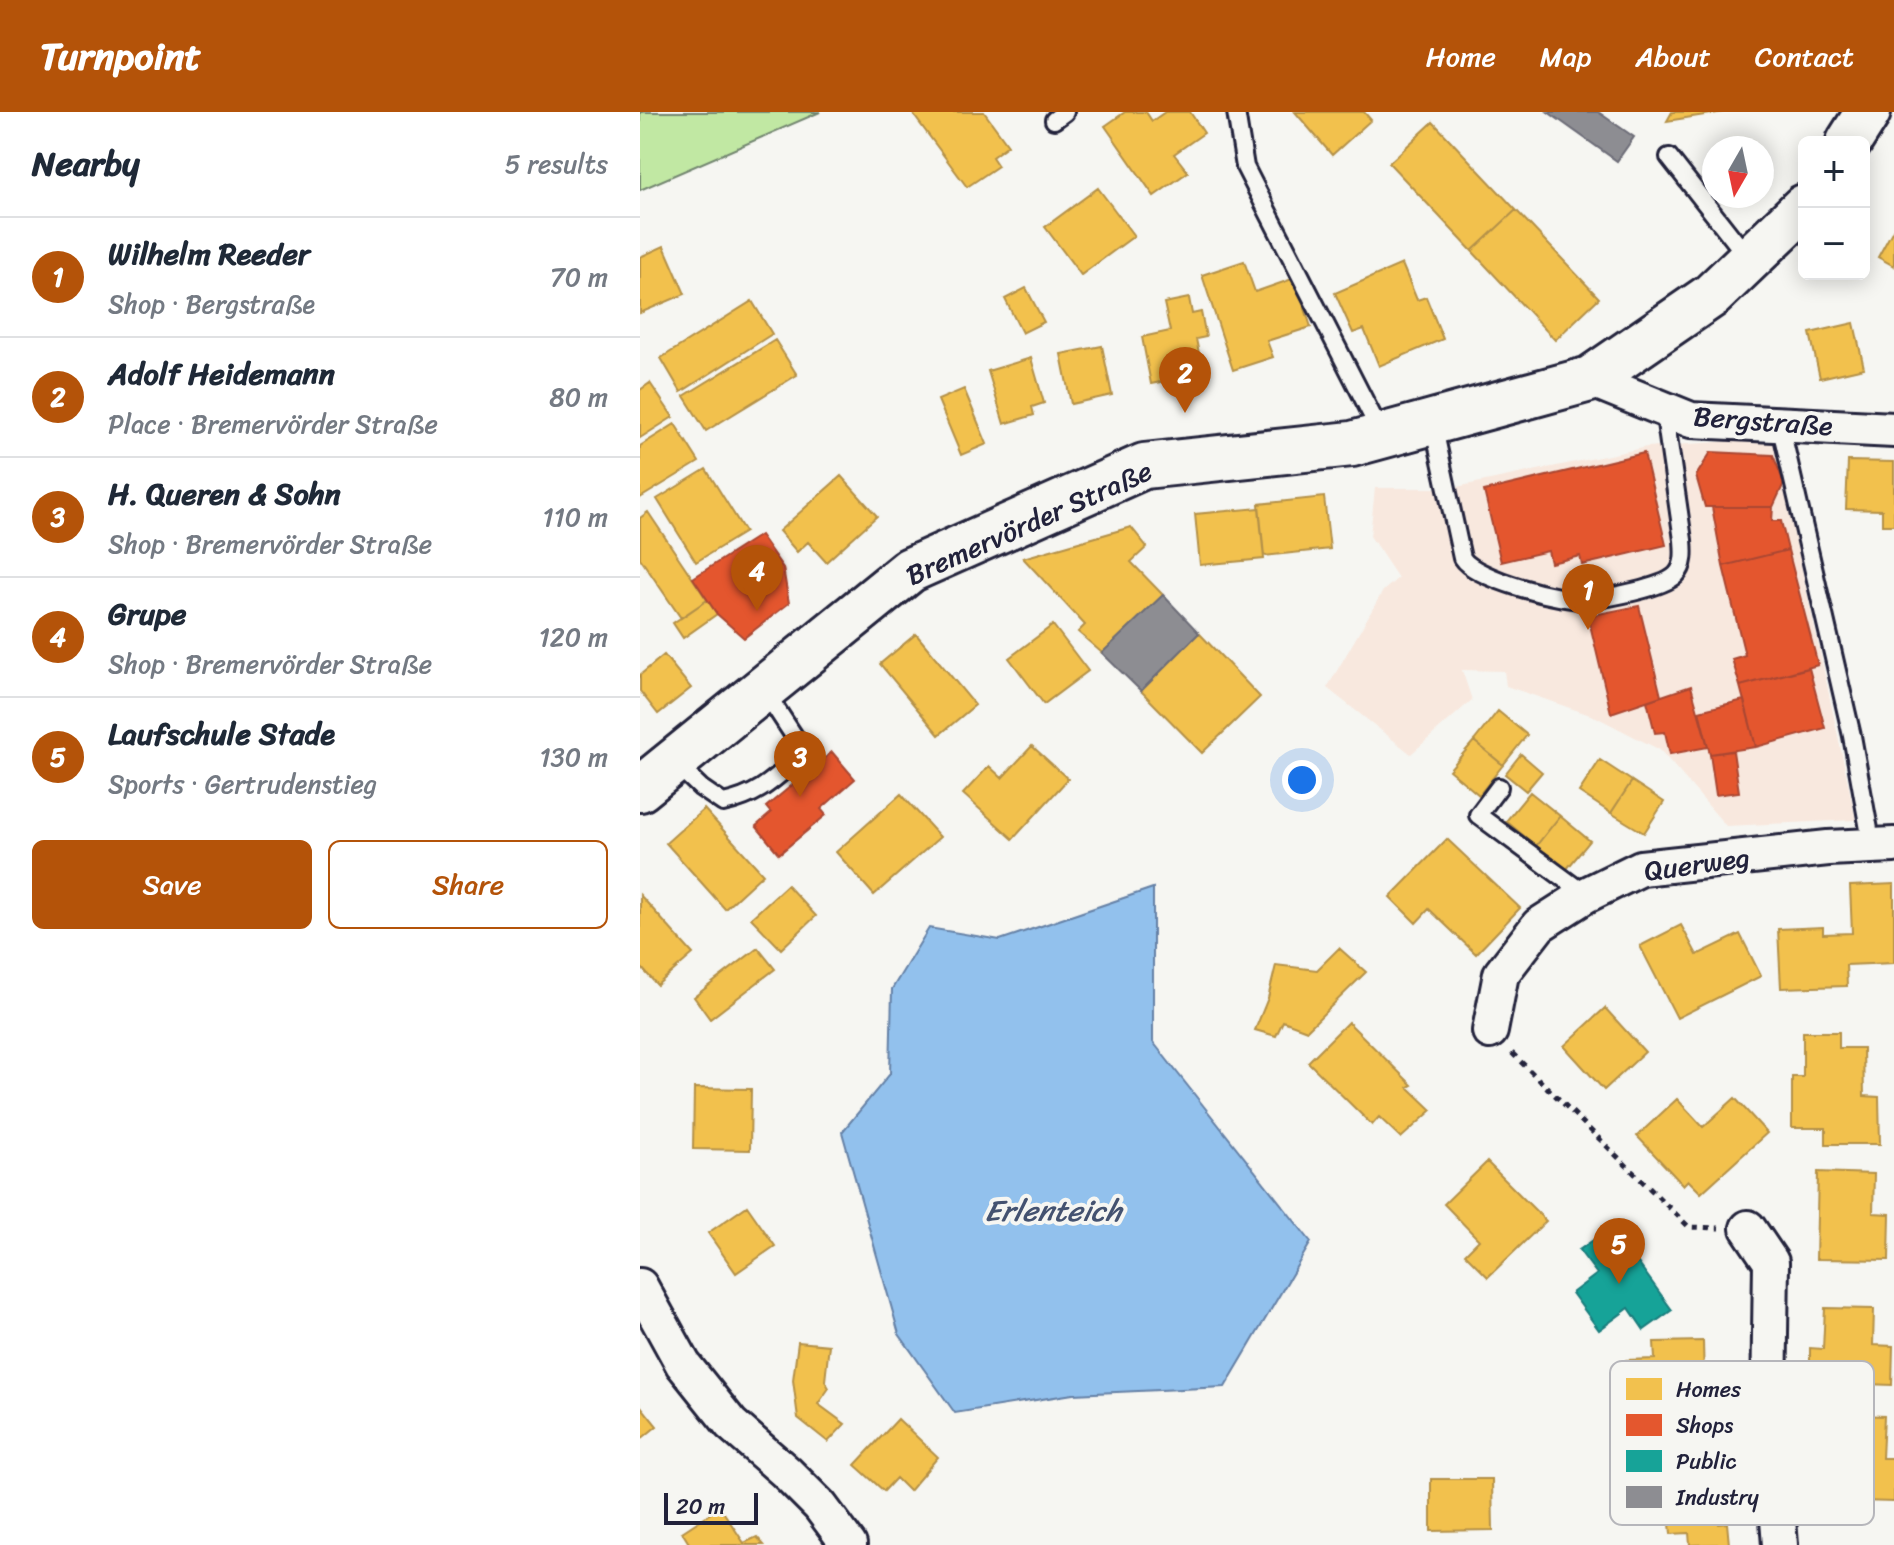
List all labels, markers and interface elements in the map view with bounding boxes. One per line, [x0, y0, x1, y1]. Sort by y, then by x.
text: Turnpoint [40, 23, 201, 90]
text: Home [1426, 32, 1496, 81]
text: Map [1540, 32, 1591, 81]
text: About [1635, 32, 1711, 81]
text: Contact [1755, 32, 1854, 81]
text: Nearby [32, 134, 140, 194]
north arrow [1702, 136, 1774, 208]
map controls [1798, 136, 1870, 280]
button: + [1798, 136, 1870, 208]
text: 5 results [505, 141, 608, 187]
button: − [1798, 208, 1870, 280]
text: Wilhelm Reeder [108, 227, 310, 281]
text: 1 [52, 254, 64, 300]
text: 70 m [550, 254, 608, 300]
text: Shop · Bergstraße [108, 281, 315, 327]
text: Adolf Heidemann [108, 347, 335, 401]
pin: 2 [1159, 347, 1211, 413]
text: 2 [50, 374, 66, 420]
text: 80 m [549, 374, 608, 420]
street label: Bergstraße [1692, 392, 1834, 450]
text: Place · Bremervörder Straße [108, 401, 438, 447]
street label: Bremervörder Straße [898, 447, 1160, 599]
text: H. Queren & Sohn [108, 467, 341, 521]
text: 3 [51, 494, 65, 540]
text: 110 m [543, 494, 608, 540]
text: Shop · Bremervörder Straße [108, 521, 432, 567]
pin: 4 [731, 545, 783, 611]
pin: 1 [1562, 564, 1614, 630]
text: Grupe [108, 587, 186, 641]
text: 4 [50, 614, 66, 660]
text: 120 m [539, 614, 608, 660]
text: Shop · Bremervörder Straße [108, 641, 432, 687]
text: Laufschule Stade [108, 707, 335, 761]
pin: 3 [774, 731, 826, 797]
text: 5 [50, 734, 66, 780]
text: 130 m [539, 734, 608, 780]
your location [1282, 760, 1322, 800]
text: Sports · Gertrudenstieg [108, 761, 377, 807]
street label: Querweg [1641, 832, 1753, 896]
button: Save [32, 840, 312, 929]
button: Share [328, 840, 608, 929]
water label: Erlenteich [985, 1184, 1124, 1238]
pin: 5 [1593, 1218, 1645, 1284]
legend [1610, 1361, 1874, 1525]
text: Homes [1676, 1370, 1742, 1409]
text: Shops [1676, 1406, 1733, 1445]
text: Public [1676, 1442, 1737, 1481]
text: Industry [1675, 1478, 1760, 1517]
text: 20 m [676, 1487, 725, 1526]
scale bar [664, 1489, 758, 1525]

